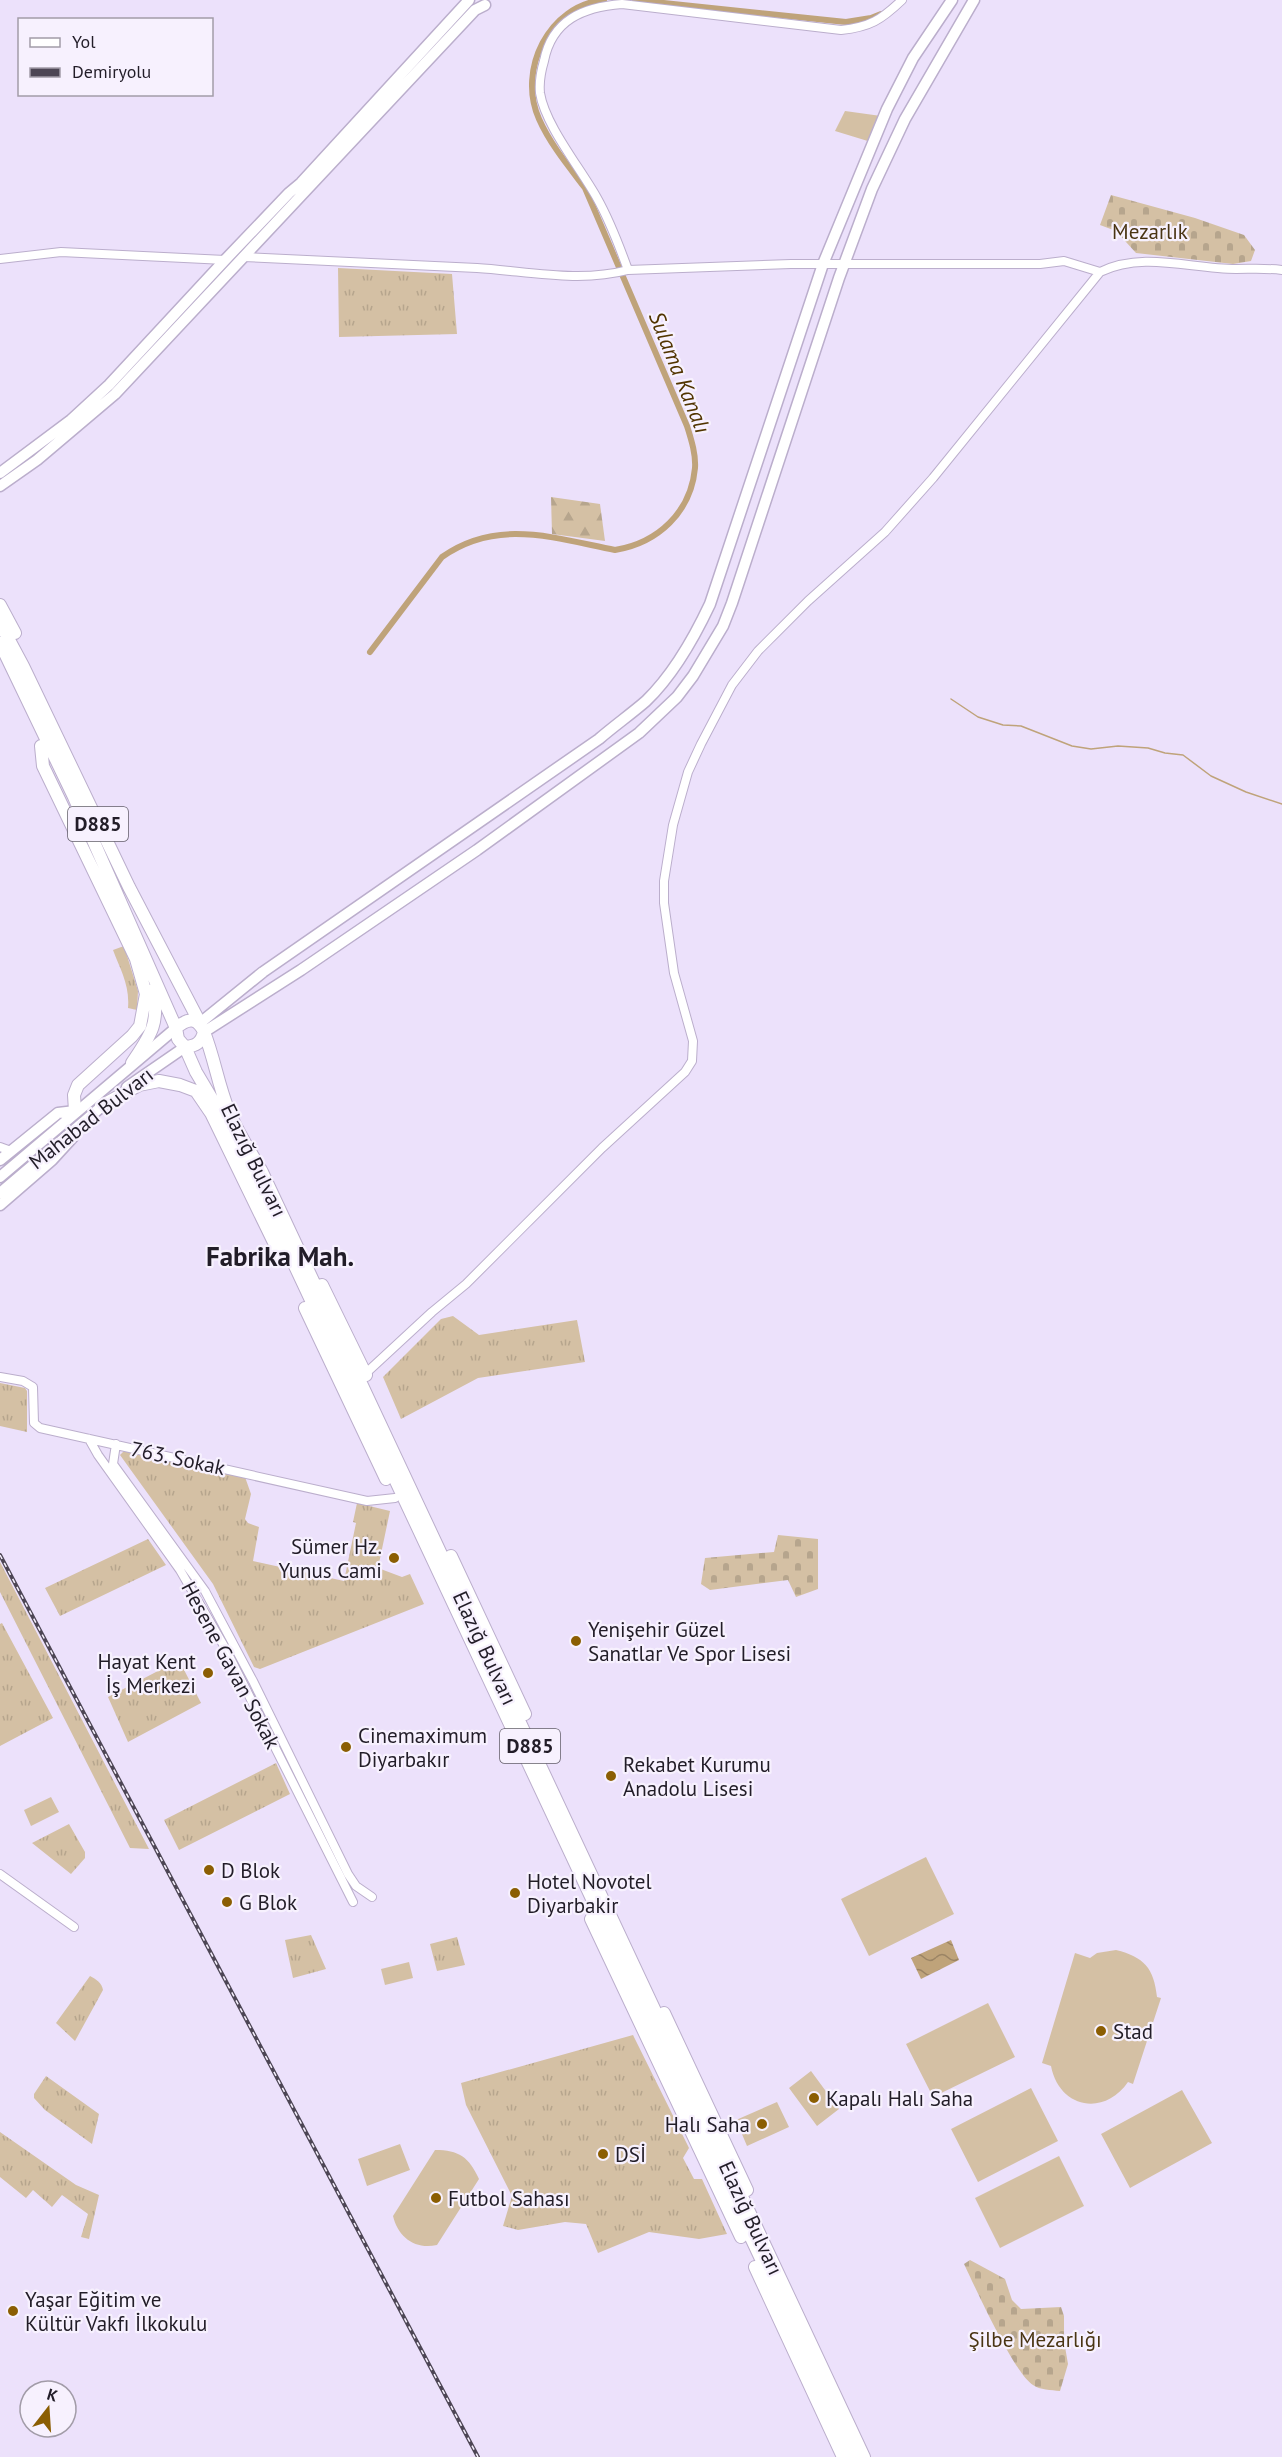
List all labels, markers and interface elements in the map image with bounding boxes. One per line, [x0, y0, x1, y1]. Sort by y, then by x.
legend [18, 18, 213, 96]
text: Yol [72, 30, 96, 53]
text: Demiryolu [72, 60, 151, 83]
park label: Mezarlık [1112, 218, 1188, 245]
water label: Sulama Kanalı [643, 307, 717, 437]
road number: D885 [68, 807, 128, 841]
street label: Mahabad Bulvarı [23, 1061, 159, 1175]
street label: Elazığ Bulvarı [215, 1099, 293, 1221]
district label: Fabrika Mah. [206, 1239, 354, 1273]
street label: 763. Sokak [128, 1435, 228, 1481]
place label: Sümer Hz. Yunus Cami [278, 1533, 382, 1584]
marker: Sümer Hz. Yunus Cami [387, 1551, 401, 1565]
street label: Hesene Gavan Sokak [175, 1577, 287, 1753]
street label: Elazığ Bulvarı [447, 1587, 523, 1709]
place label: Yenişehir Güzel Sanatlar Ve Spor Lisesi [588, 1616, 791, 1667]
marker: Yenişehir Güzel Sanatlar Ve Spor Lisesi [569, 1634, 583, 1648]
place label: Hayat Kent İş Merkezi [97, 1648, 196, 1699]
marker: Hayat Kent İş Merkezi [201, 1666, 215, 1680]
place label: Cinemaximum Diyarbakır [358, 1722, 487, 1773]
road number: D885 [500, 1729, 560, 1763]
marker: Cinemaximum Diyarbakır [339, 1740, 353, 1754]
place label: Rekabet Kurumu Anadolu Lisesi [623, 1751, 771, 1802]
marker: Rekabet Kurumu Anadolu Lisesi [604, 1769, 618, 1783]
place label: D Blok [221, 1857, 280, 1884]
marker: D Blok [202, 1863, 216, 1877]
place label: Hotel Novotel Diyarbakir [527, 1868, 652, 1919]
marker: Hotel Novotel Diyarbakir [508, 1886, 522, 1900]
place label: G Blok [239, 1889, 297, 1916]
marker: G Blok [220, 1895, 234, 1909]
place label: Stad [1113, 2018, 1153, 2045]
marker: Stad [1094, 2024, 1108, 2038]
place label: Kapalı Halı Saha [826, 2085, 973, 2112]
marker: Kapalı Halı Saha [807, 2091, 821, 2105]
place label: Halı Saha [665, 2111, 750, 2138]
marker: Halı Saha [755, 2117, 769, 2131]
place label: DSİ [615, 2141, 646, 2168]
marker: DSİ [596, 2147, 610, 2161]
street label: Elazığ Bulvarı [713, 2157, 789, 2279]
place label: Futbol Sahası [448, 2185, 570, 2212]
marker: Futbol Sahası [429, 2191, 443, 2205]
place label: Yaşar Eğitim ve Kültür Vakfı İlkokulu [25, 2286, 207, 2337]
marker: Yaşar Eğitim ve Kültür Vakfı İlkokulu [6, 2304, 20, 2318]
park label: Şilbe Mezarlığı [968, 2326, 1102, 2353]
north arrow [18, 2379, 78, 2439]
text: K [45, 2384, 60, 2406]

